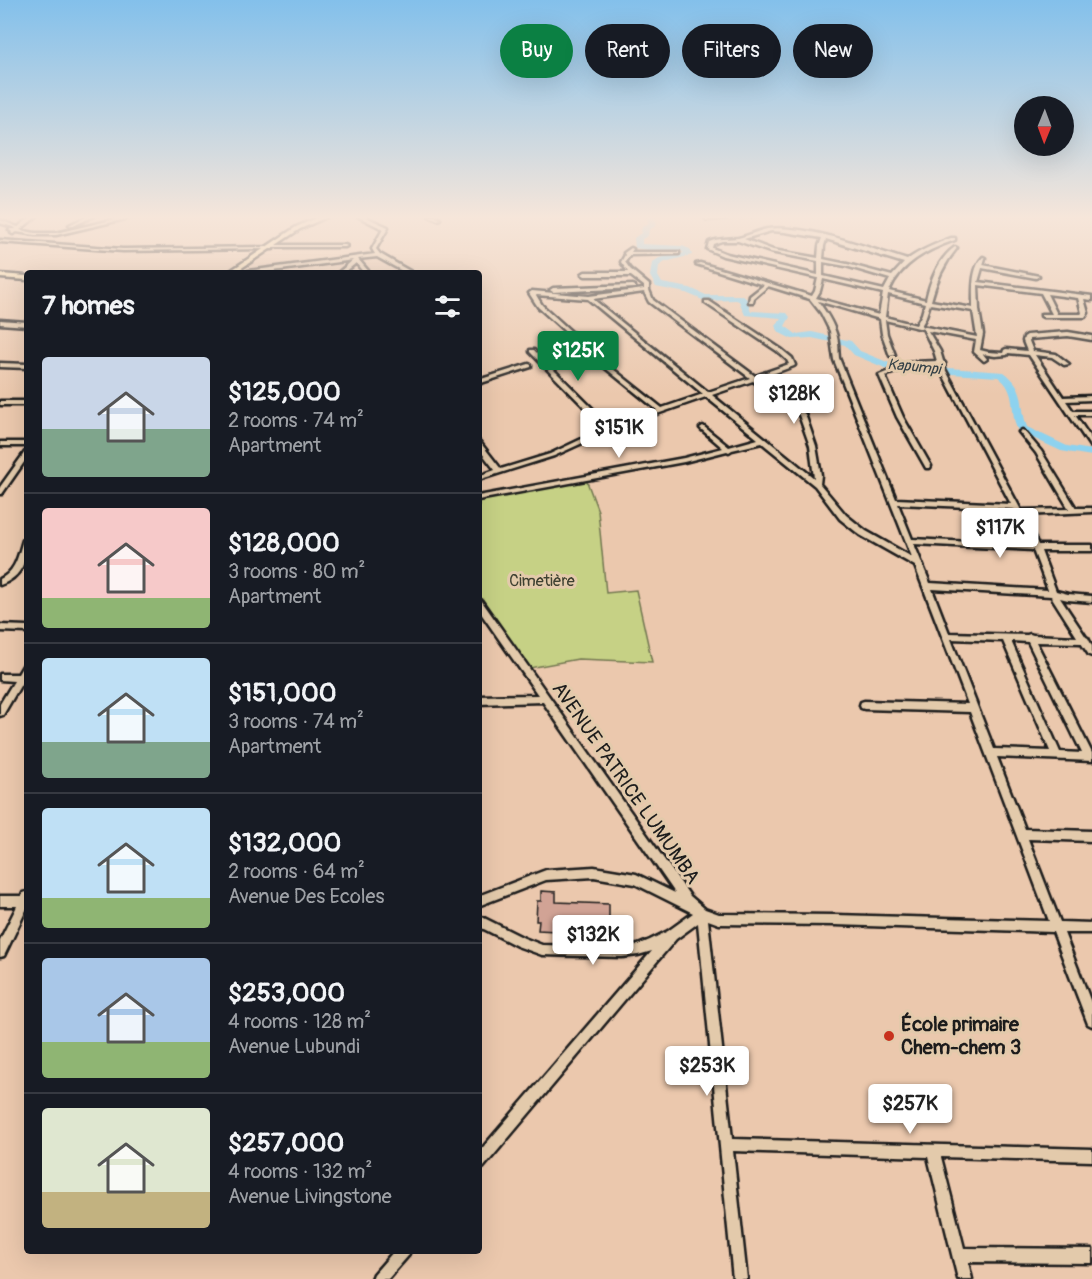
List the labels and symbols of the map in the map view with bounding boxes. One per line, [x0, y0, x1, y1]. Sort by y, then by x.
north arrow [1014, 96, 1074, 156]
pin: $125K [536, 331, 620, 382]
water label: Kapumpi [887, 355, 944, 379]
pin: $128K [752, 374, 836, 425]
pin: $151K [577, 408, 661, 459]
pin: $117K [958, 508, 1042, 559]
park label: Cimetière [509, 571, 575, 591]
street label: AVENUE PATRICE LUMUMBA [547, 677, 705, 889]
pin: $132K [551, 915, 635, 966]
place label: École primaire Chem-chem 3 [901, 1012, 1021, 1060]
marker: École primaire Chem-chem 3 [882, 1029, 896, 1043]
pin: $253K [665, 1046, 749, 1097]
pin: $257K [868, 1084, 952, 1135]

